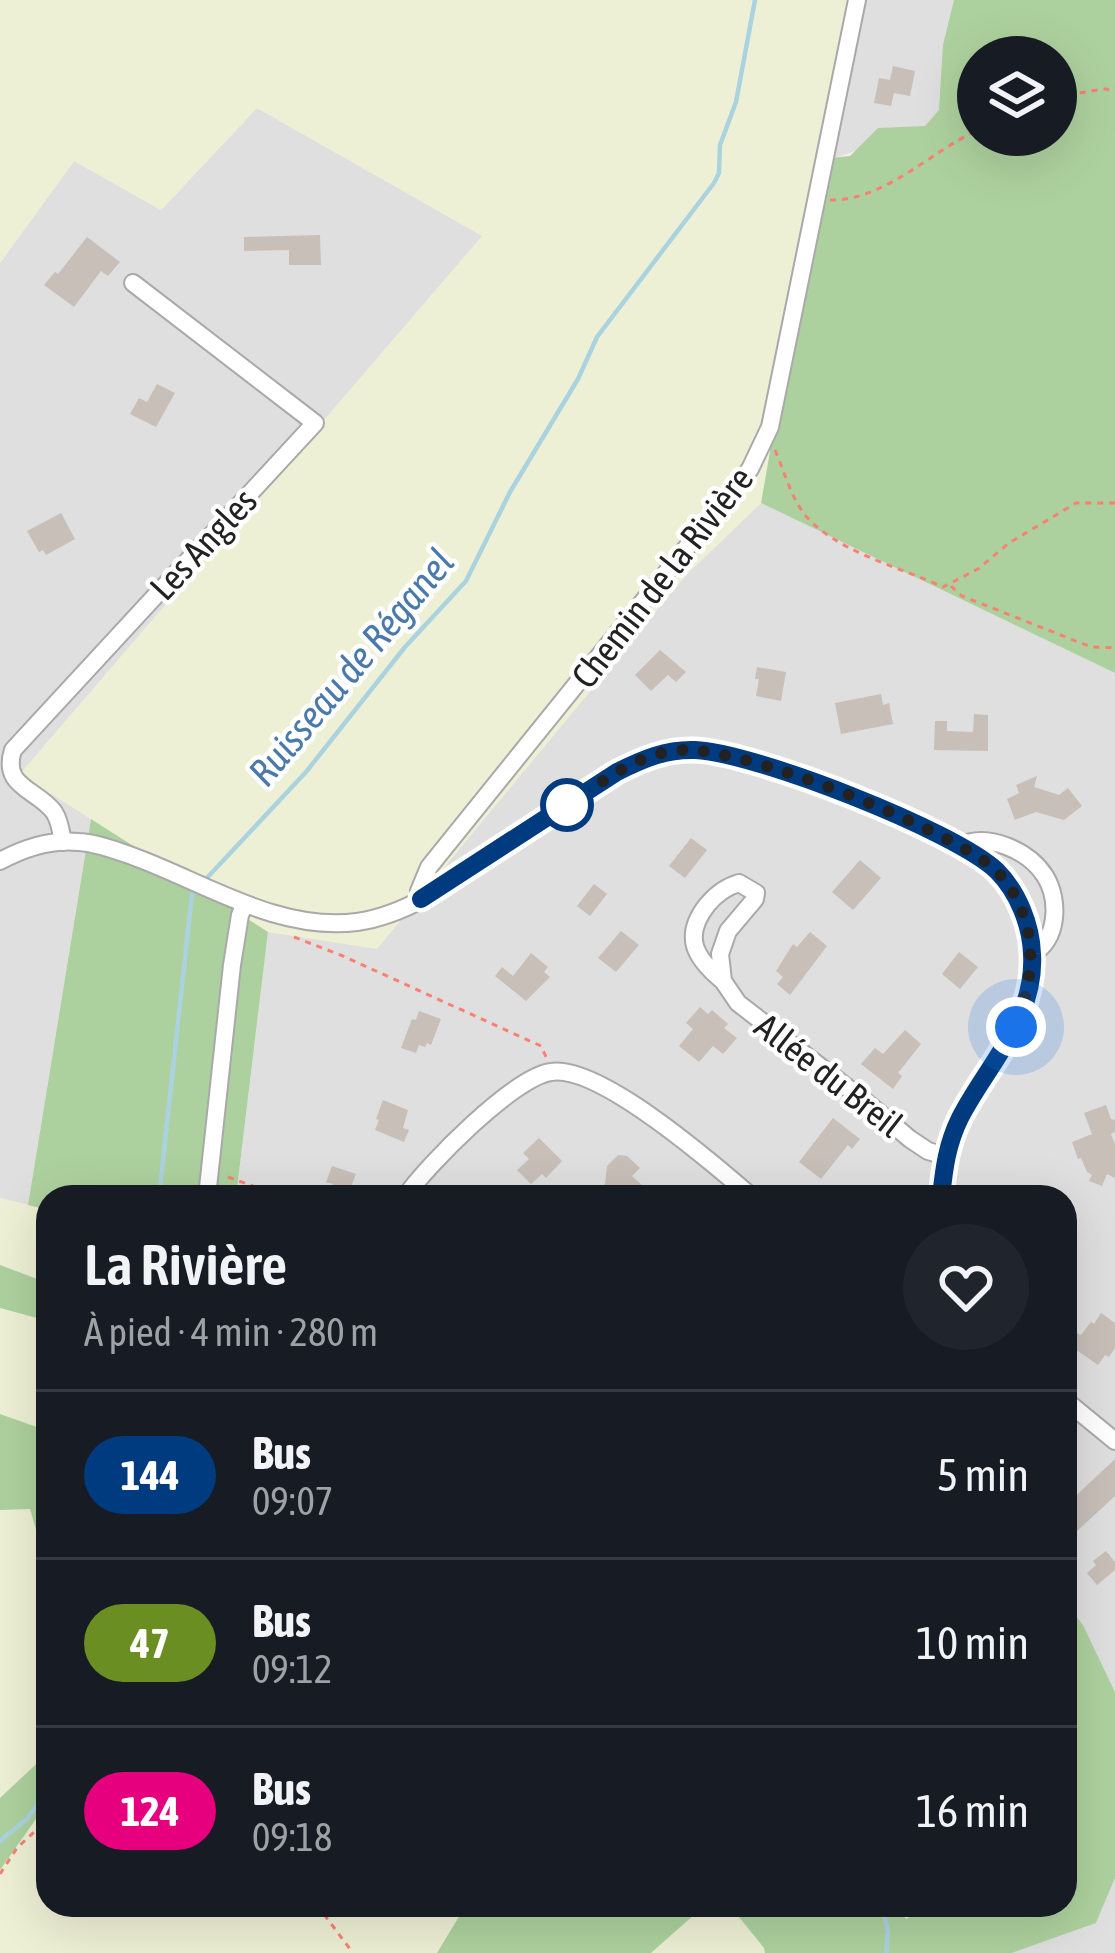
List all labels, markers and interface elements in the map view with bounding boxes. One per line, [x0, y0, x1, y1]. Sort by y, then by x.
map controls [957, 36, 1077, 156]
button: layers [957, 36, 1077, 156]
street label: Chemin de la Rivière [563, 458, 761, 696]
street label: Les Angles [141, 480, 265, 608]
water label: Ruisseau de Réganel [239, 540, 463, 794]
unlabelled marker [542, 780, 592, 830]
your location [986, 997, 1046, 1057]
street label: Allée du Breil [747, 1005, 911, 1146]
button: heart [903, 1224, 1029, 1350]
text: La Rivière [84, 1232, 287, 1297]
text: À pied · 4 min · 280 m [84, 1310, 378, 1354]
text: Bus [252, 1427, 311, 1479]
text: 5 min [937, 1449, 1029, 1501]
text: 144 [120, 1451, 180, 1499]
text: 09:07 [252, 1479, 333, 1523]
text: Bus [252, 1595, 311, 1647]
text: 10 min [916, 1617, 1029, 1669]
text: 47 [130, 1619, 170, 1667]
text: 09:12 [252, 1647, 332, 1691]
text: Bus [252, 1763, 311, 1815]
text: 16 min [916, 1785, 1029, 1837]
text: 124 [120, 1787, 180, 1835]
text: 09:18 [252, 1815, 332, 1859]

